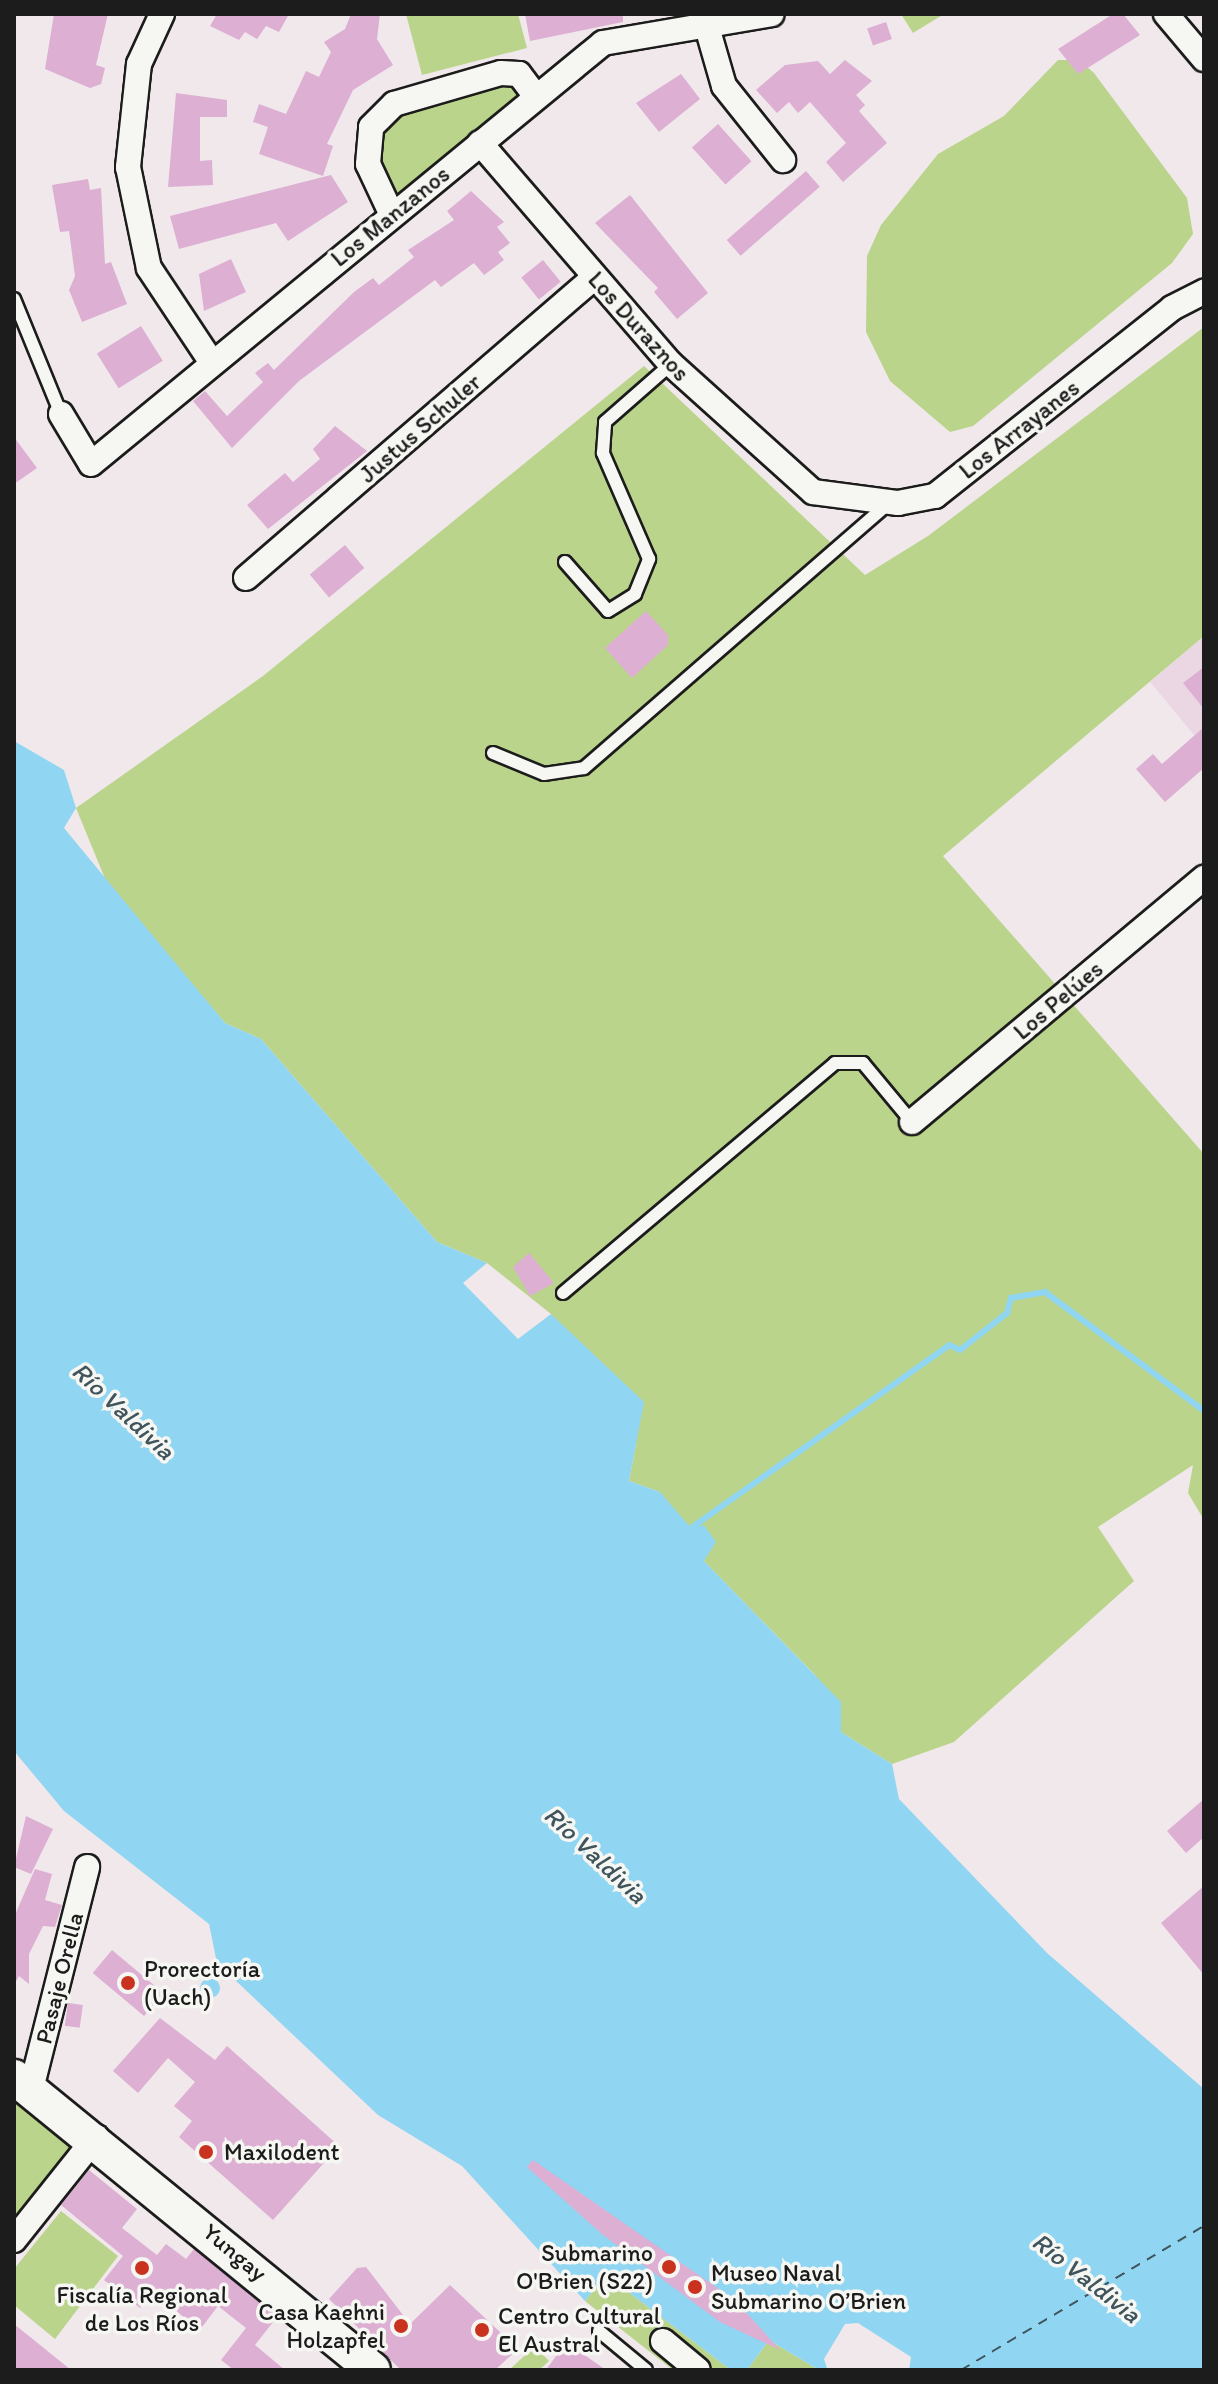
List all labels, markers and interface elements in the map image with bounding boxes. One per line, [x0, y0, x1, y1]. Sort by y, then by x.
street label: Los Manzanos [325, 159, 455, 273]
street label: Los Duraznos [582, 265, 696, 387]
street label: Justus Schuler [353, 367, 487, 489]
street label: Los Arrayanes [953, 373, 1085, 485]
street label: Los Pelúes [1008, 955, 1108, 1045]
water label: Río Valdivia [65, 1355, 181, 1467]
water label: Río Valdivia [537, 1799, 653, 1911]
street label: Pasaje Orella [29, 1909, 89, 2047]
place label: Prorectoría (Uach) [144, 1955, 260, 2011]
marker: Prorectoría (Uach) [119, 1974, 137, 1992]
place label: Maxilodent [224, 2138, 339, 2166]
marker: Maxilodent [195, 2141, 217, 2163]
street label: Yungay [197, 2217, 273, 2287]
water label: Río Valdivia [1025, 2226, 1147, 2330]
place label: Submarino O'Brien (S22) [516, 2239, 653, 2295]
marker: Submarino O'Brien (S22) [660, 2258, 678, 2276]
marker: Fiscalía Regional de Los Ríos [133, 2259, 151, 2277]
place label: Museo Naval Submarino O’Brien [711, 2259, 906, 2315]
marker: Museo Naval Submarino O’Brien [686, 2278, 704, 2296]
place label: Fiscalía Regional de Los Ríos [56, 2281, 228, 2337]
place label: Casa Kaehni Holzapfel [258, 2298, 385, 2354]
place label: Centro Cultural El Austral [498, 2302, 661, 2358]
marker: Casa Kaehni Holzapfel [392, 2317, 410, 2335]
marker: Centro Cultural El Austral [473, 2321, 491, 2339]

